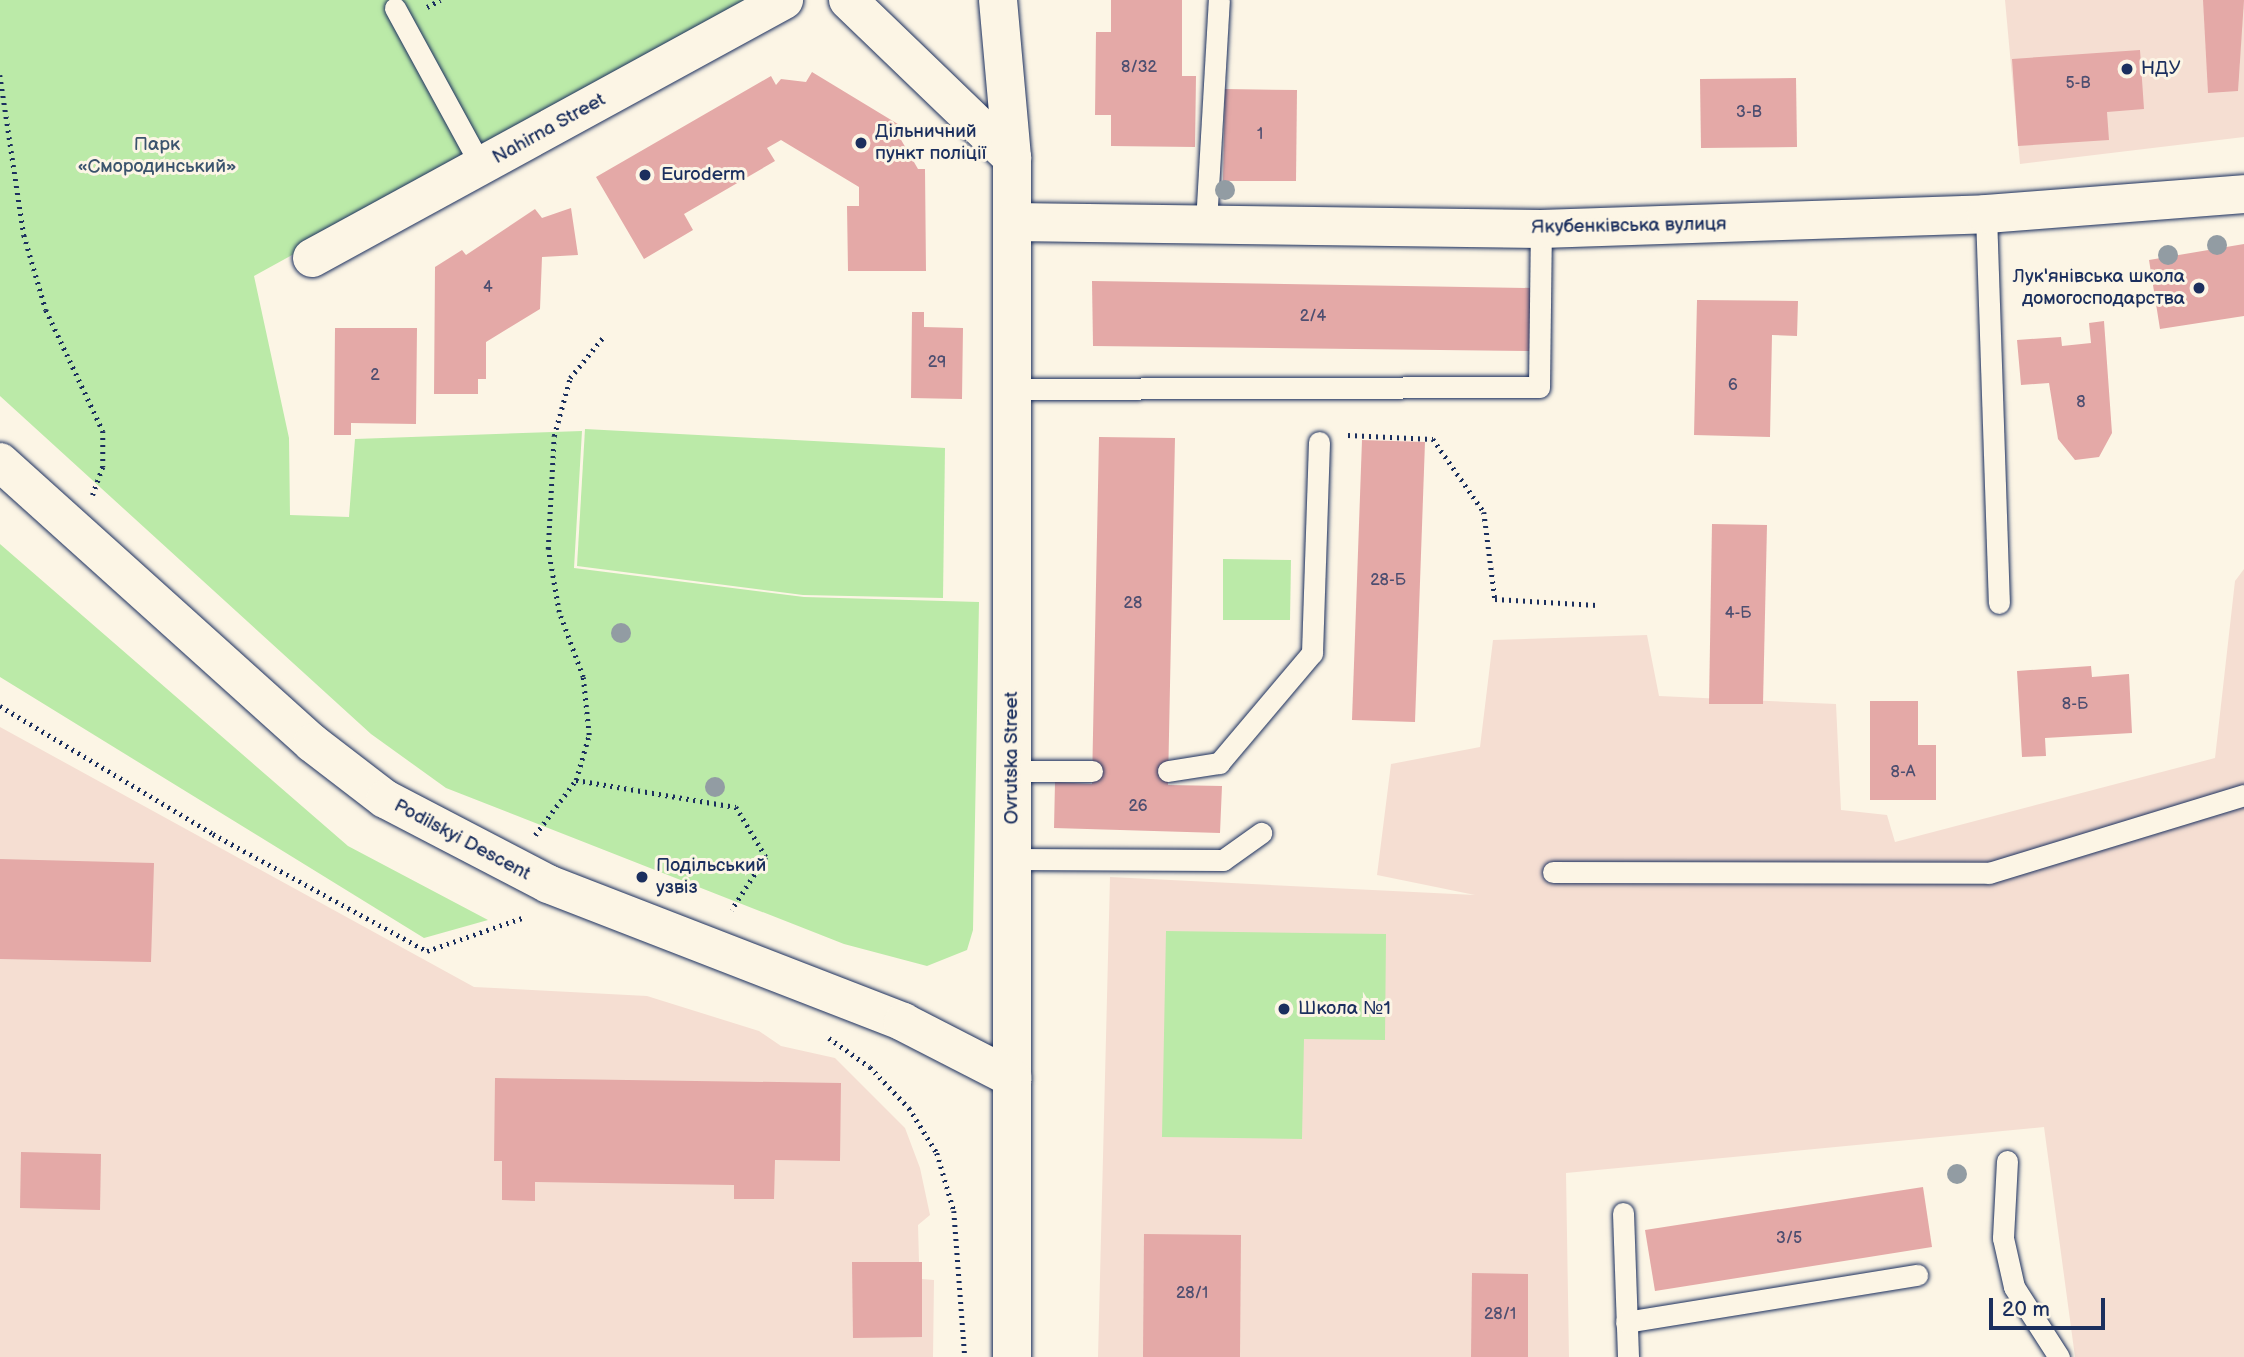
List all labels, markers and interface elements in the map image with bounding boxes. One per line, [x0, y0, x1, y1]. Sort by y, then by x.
house number: 8/32 [1121, 58, 1157, 78]
place label: НДУ [2141, 58, 2181, 80]
marker: НДУ [2119, 61, 2135, 77]
house number: 5-В [2065, 74, 2091, 94]
street label: Nahirna Street [489, 89, 609, 169]
house number: 3-В [1736, 103, 1762, 123]
place label: Дільничний пункт поліції [875, 121, 986, 165]
house number: 1 [1257, 125, 1263, 145]
park label: Парк «Смородинський» [77, 134, 237, 178]
marker: Дільничний пункт поліції [853, 135, 869, 151]
place label: Euroderm [661, 164, 746, 186]
marker: Euroderm [635, 165, 655, 185]
street label: Якубенківська вулиця [1531, 213, 1727, 239]
place label: Лук'янівська школа домогосподарства [2013, 266, 2185, 310]
house number: 4 [483, 278, 493, 298]
marker: Лук'янівська школа домогосподарства [2191, 280, 2207, 296]
house number: 2/4 [1300, 307, 1326, 327]
house number: 29 [928, 353, 946, 373]
house number: 2 [370, 366, 380, 386]
house number: 6 [1728, 376, 1738, 396]
house number: 8 [2076, 393, 2086, 413]
house number: 28-Б [1370, 571, 1406, 591]
house number: 28 [1124, 594, 1142, 614]
house number: 4-Б [1725, 604, 1751, 624]
street label: Ovrutska Street [1001, 691, 1023, 825]
house number: 8-Б [2062, 695, 2088, 715]
house number: 8-А [1891, 763, 1915, 783]
street label: Podilskyi Descent [390, 794, 534, 886]
house number: 26 [1128, 797, 1148, 817]
place label: Подільський узвіз [656, 855, 766, 899]
marker: Подільський узвіз [634, 869, 650, 885]
place label: Школа №1 [1298, 998, 1391, 1020]
marker: Школа №1 [1276, 1001, 1292, 1017]
house number: 3/5 [1776, 1229, 1802, 1249]
house number: 28/1 [1176, 1284, 1208, 1304]
scale bar [1992, 1284, 2108, 1328]
text: 20 m [2002, 1297, 2050, 1322]
house number: 28/1 [1484, 1305, 1516, 1325]

